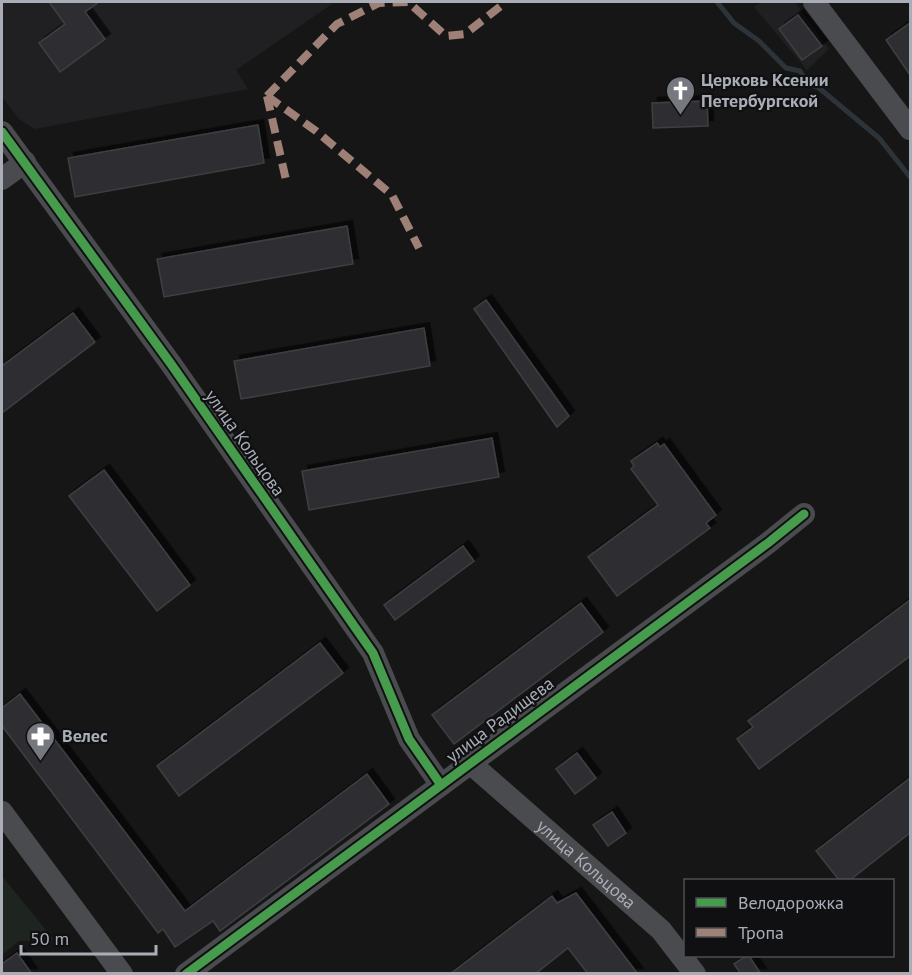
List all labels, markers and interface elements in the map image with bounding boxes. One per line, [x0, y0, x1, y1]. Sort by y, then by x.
place label: Церковь Ксении Петербургской [701, 68, 829, 112]
church icon: Церковь Ксении Петербургской [664, 74, 696, 116]
street label: улица Кольцова [200, 385, 291, 500]
street label: улица Радищева [441, 672, 558, 768]
pharmacy icon: Велес [25, 720, 57, 762]
place label: Велес [62, 724, 108, 747]
street label: улица Кольцова [532, 814, 641, 914]
legend [684, 879, 894, 957]
text: Велодорожка [738, 891, 844, 914]
scale bar [21, 918, 156, 956]
text: Тропа [738, 921, 784, 944]
text: 50 m [30, 927, 69, 950]

